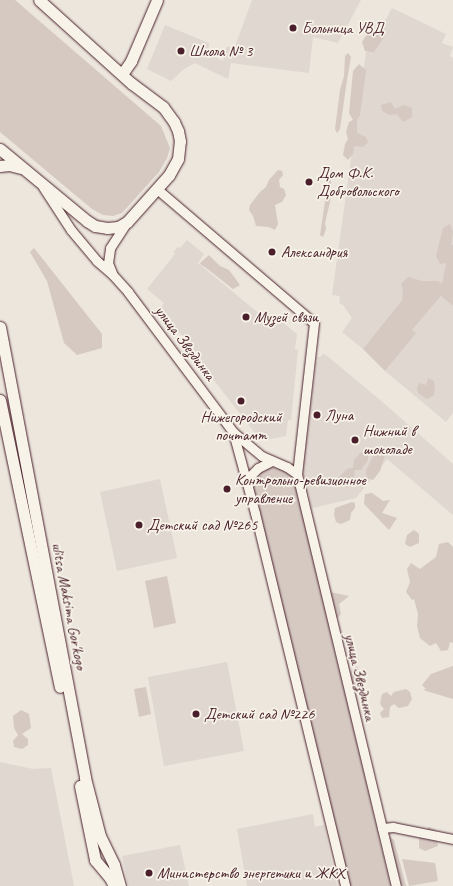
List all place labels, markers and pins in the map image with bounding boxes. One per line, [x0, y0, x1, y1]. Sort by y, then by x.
place label: Больница УВД [302, 18, 384, 38]
marker: Больница УВД [287, 22, 299, 34]
place label: Школа № 3 [189, 41, 252, 61]
marker: Школа № 3 [176, 46, 186, 56]
place label: Дом Ф.К. Добровольского [317, 163, 399, 201]
marker: Дом Ф.К. Добровольского [304, 177, 314, 187]
place label: Александрия [281, 242, 347, 262]
marker: Александрия [266, 246, 278, 258]
place label: Музей связи [254, 307, 318, 327]
marker: Музей связи [241, 312, 251, 322]
marker: Нижегородский почтамт [236, 396, 246, 406]
place label: Луна [325, 405, 353, 425]
place label: Нижегородский почтамт [200, 407, 282, 445]
marker: Луна [312, 410, 322, 420]
place label: Нижний в шоколаде [363, 421, 415, 459]
marker: Нижний в шоколаде [350, 435, 360, 445]
place label: Контрольно-ревизионное управление [235, 470, 366, 508]
marker: Контрольно-ревизионное управление [222, 484, 232, 494]
place label: Детский сад №265 [147, 515, 257, 535]
marker: Детский сад №265 [134, 520, 144, 530]
place label: Детский сад №226 [204, 704, 314, 724]
marker: Детский сад №226 [191, 709, 201, 719]
place label: Министерство энергетики и ЖКХ [157, 863, 343, 883]
marker: Министерство энергетики и ЖКХ [144, 868, 154, 878]

